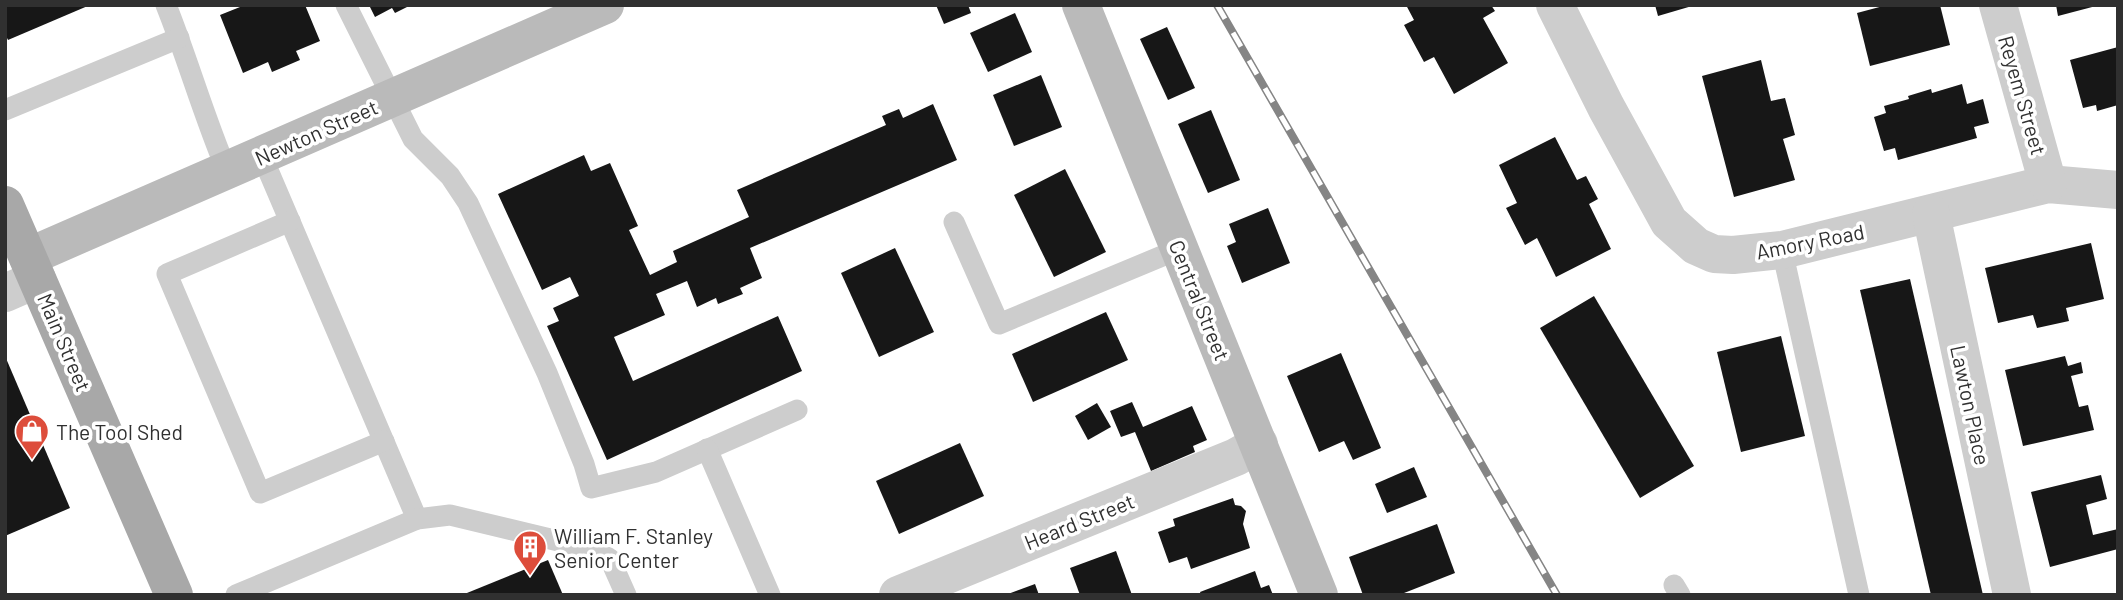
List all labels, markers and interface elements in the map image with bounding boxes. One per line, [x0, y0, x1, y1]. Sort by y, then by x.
street label: Reyem Street [1994, 32, 2052, 158]
street label: Newton Street [251, 94, 381, 170]
street label: Amory Road [1754, 218, 1866, 264]
street label: Central Street [1165, 236, 1235, 364]
street label: Main Street [33, 289, 97, 395]
street label: Lawton Place [1946, 343, 1996, 467]
shop icon: The Tool Shed [13, 412, 51, 461]
place label: The Tool Shed [56, 419, 183, 444]
street label: Heard Street [1020, 488, 1138, 554]
place label: William F. Stanley Senior Center [554, 523, 713, 572]
building icon: William F. Stanley Senior Center [511, 528, 549, 577]

